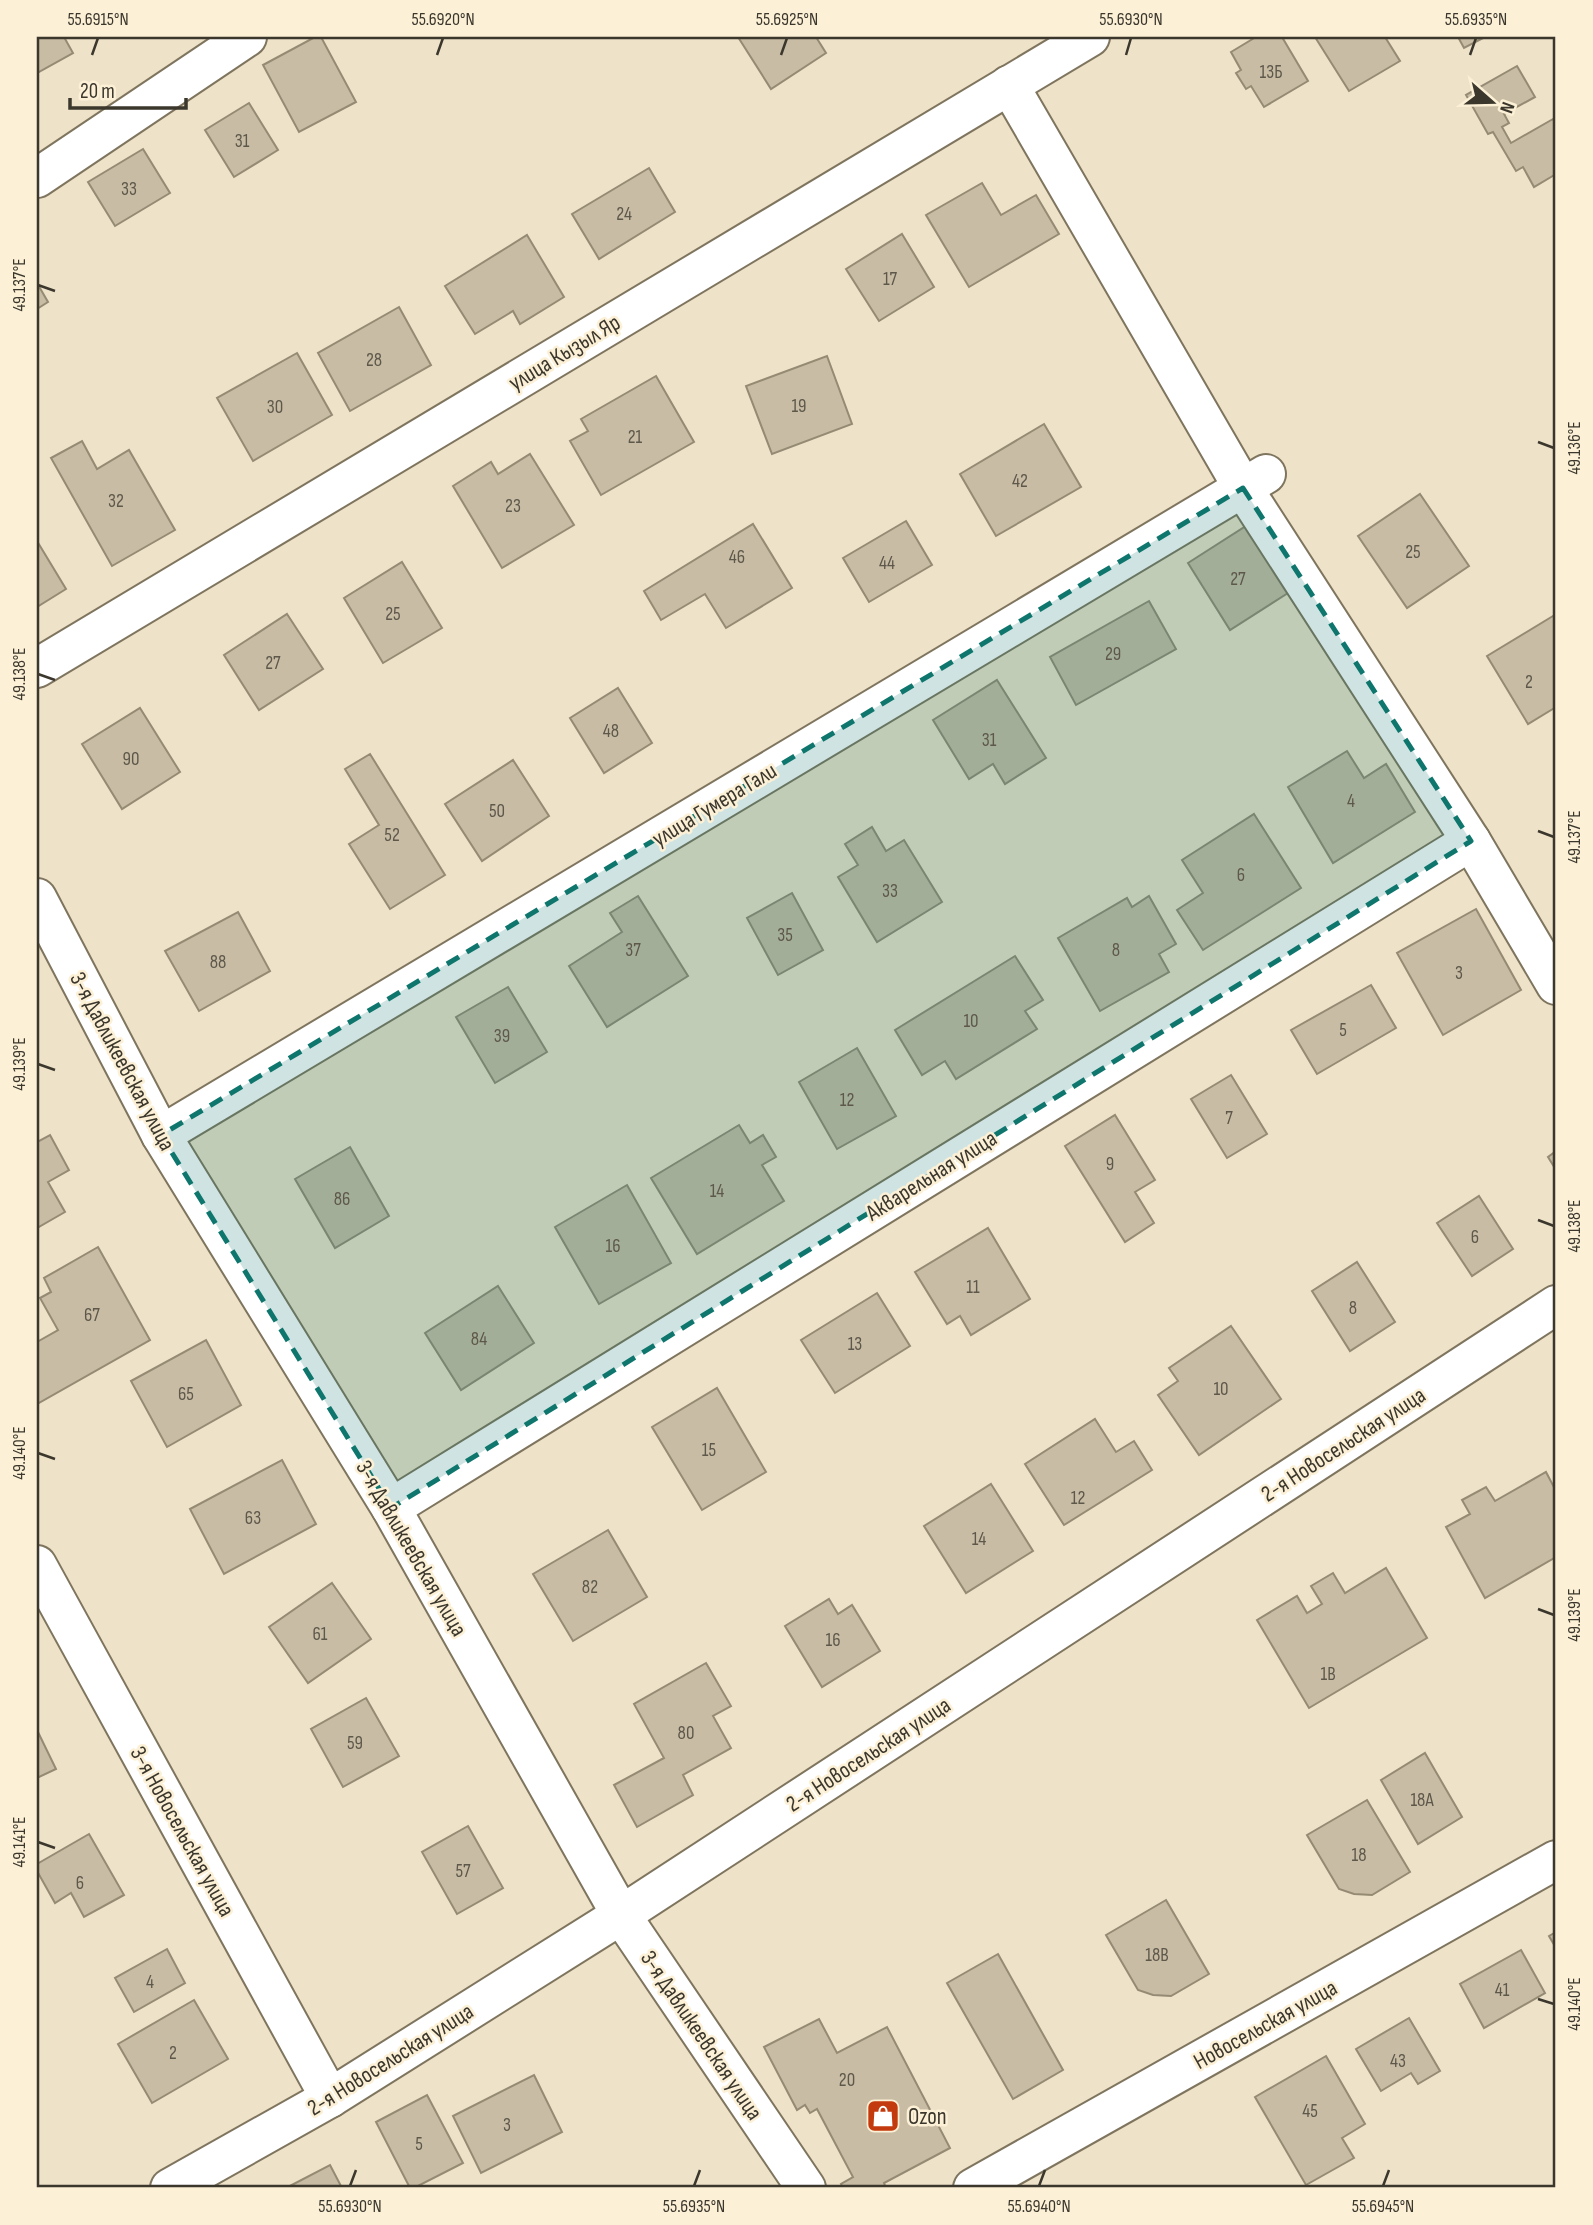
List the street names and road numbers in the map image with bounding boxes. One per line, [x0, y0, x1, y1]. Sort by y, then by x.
street label: улица Кызыл Яр [504, 309, 625, 397]
street label: улица Гумера Гали [647, 757, 782, 853]
street label: 3-я Давликеевская улица [63, 967, 181, 1156]
street label: Акварельная улица [860, 1124, 1002, 1228]
street label: 2-я Новосельская улица [1256, 1381, 1431, 1508]
street label: 3-я Давликеевская улица [349, 1456, 473, 1641]
street label: 2-я Новосельская улица [781, 1691, 956, 1818]
street label: 3-я Новосельская улица [124, 1741, 241, 1922]
street label: 3-я Давликеевская улица [634, 1946, 768, 2126]
street label: Новосельская улица [1189, 1974, 1342, 2076]
street label: 2-я Новосельская улица [302, 1998, 479, 2122]

